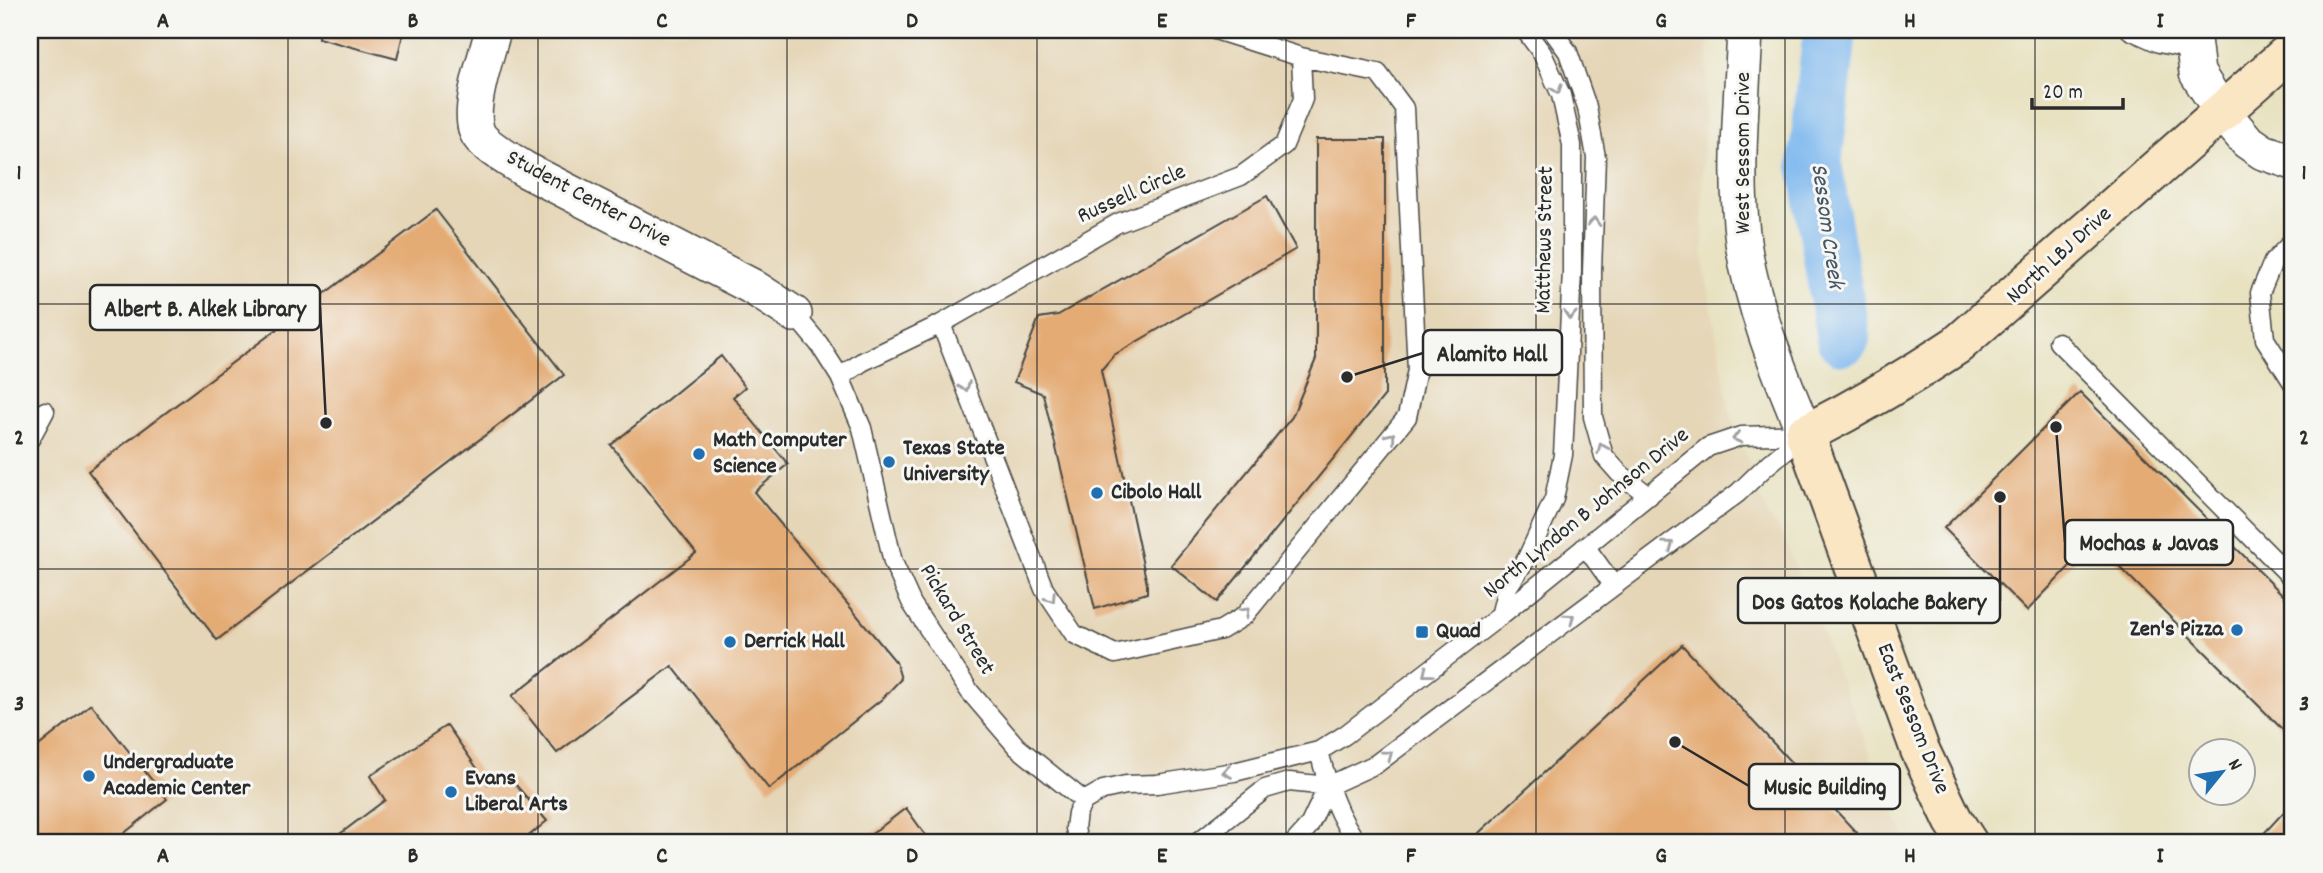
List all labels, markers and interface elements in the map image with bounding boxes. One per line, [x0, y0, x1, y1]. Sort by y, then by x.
text: A [157, 6, 169, 39]
text: B [408, 6, 419, 39]
text: C [656, 6, 668, 39]
text: D [906, 6, 918, 39]
text: E [1157, 6, 1168, 39]
text: F [1406, 6, 1417, 39]
text: G [1655, 6, 1667, 39]
text: H [1904, 6, 1916, 39]
text: I [2156, 6, 2164, 39]
scale bar [2032, 66, 2124, 110]
street label: West Sessom Drive [1728, 72, 1761, 234]
text: 20 m [2043, 79, 2083, 109]
one-way arrow [1549, 82, 1563, 94]
street label: Student Center Drive [500, 143, 676, 257]
street label: Russell Circle [1072, 156, 1192, 234]
text: 1 [16, 158, 22, 191]
text: 1 [2301, 158, 2307, 191]
water label: Sessom Creek [1800, 161, 1852, 293]
street label: Matthews Street [1528, 166, 1564, 314]
street label: North LBJ Drive [2000, 199, 2120, 313]
one-way arrow [1586, 216, 1601, 227]
callout: Albert B. Alkek Library [90, 285, 320, 330]
text: Albert B. Alkek Library [104, 294, 307, 328]
one-way arrow [1563, 309, 1578, 320]
callout: Alamito Hall [1423, 330, 1562, 375]
text: Alamito Hall [1437, 339, 1548, 373]
one-way arrow [957, 381, 971, 393]
street label: North Lyndon B Johnson Drive [1477, 420, 1697, 608]
text: 2 [14, 423, 24, 456]
text: 2 [2299, 423, 2309, 456]
place label: Math Computer Science [713, 425, 847, 484]
one-way arrow [1732, 430, 1744, 444]
place label: Texas State University [903, 433, 1005, 492]
one-way arrow [1383, 433, 1395, 446]
one-way arrow [1596, 443, 1610, 455]
marker: Math Computer Science [691, 446, 707, 462]
marker: Texas State University [881, 454, 897, 470]
place label: Cibolo Hall [1111, 477, 1202, 510]
marker: Cibolo Hall [1089, 485, 1105, 501]
callout: Mochas & Javas [2065, 520, 2233, 565]
text: Mochas & Javas [2079, 528, 2219, 562]
one-way arrow [1661, 541, 1674, 553]
street label: Pickard Street [910, 558, 1002, 682]
callout: Dos Gatos Kolache Bakery [1738, 578, 2000, 623]
text: Dos Gatos Kolache Bakery [1752, 587, 1987, 621]
one-way arrow [1042, 590, 1055, 603]
one-way arrow [1237, 607, 1250, 620]
one-way arrow [1562, 614, 1575, 627]
place label: Zen's Pizza [2130, 614, 2224, 647]
place label: Quad [1436, 616, 1481, 649]
marker: Zen's Pizza [2229, 622, 2245, 638]
marker: Quad [1414, 624, 1430, 640]
place label: Derrick Hall [744, 626, 845, 659]
marker: Derrick Hall [722, 634, 738, 650]
street label: East Sessom Drive [1867, 639, 1957, 799]
one-way arrow [1422, 664, 1434, 677]
text: 3 [14, 689, 24, 722]
text: 3 [2299, 689, 2309, 722]
north arrow [2186, 736, 2256, 806]
place label: Undergraduate Academic Center [103, 747, 251, 806]
one-way arrow [1381, 750, 1393, 763]
text: N [2220, 754, 2248, 776]
place label: Evans Liberal Arts [465, 763, 568, 822]
one-way arrow [1221, 764, 1233, 779]
callout: Music Building [1749, 764, 1900, 809]
marker: Undergraduate Academic Center [81, 768, 97, 784]
text: Music Building [1763, 772, 1887, 806]
marker: Evans Liberal Arts [443, 784, 459, 800]
text: A [157, 841, 169, 873]
text: B [408, 841, 419, 873]
text: C [656, 841, 668, 873]
text: D [906, 841, 918, 873]
text: E [1157, 841, 1168, 873]
text: F [1406, 841, 1417, 873]
text: G [1655, 841, 1667, 873]
text: H [1904, 841, 1916, 873]
text: I [2156, 841, 2164, 873]

